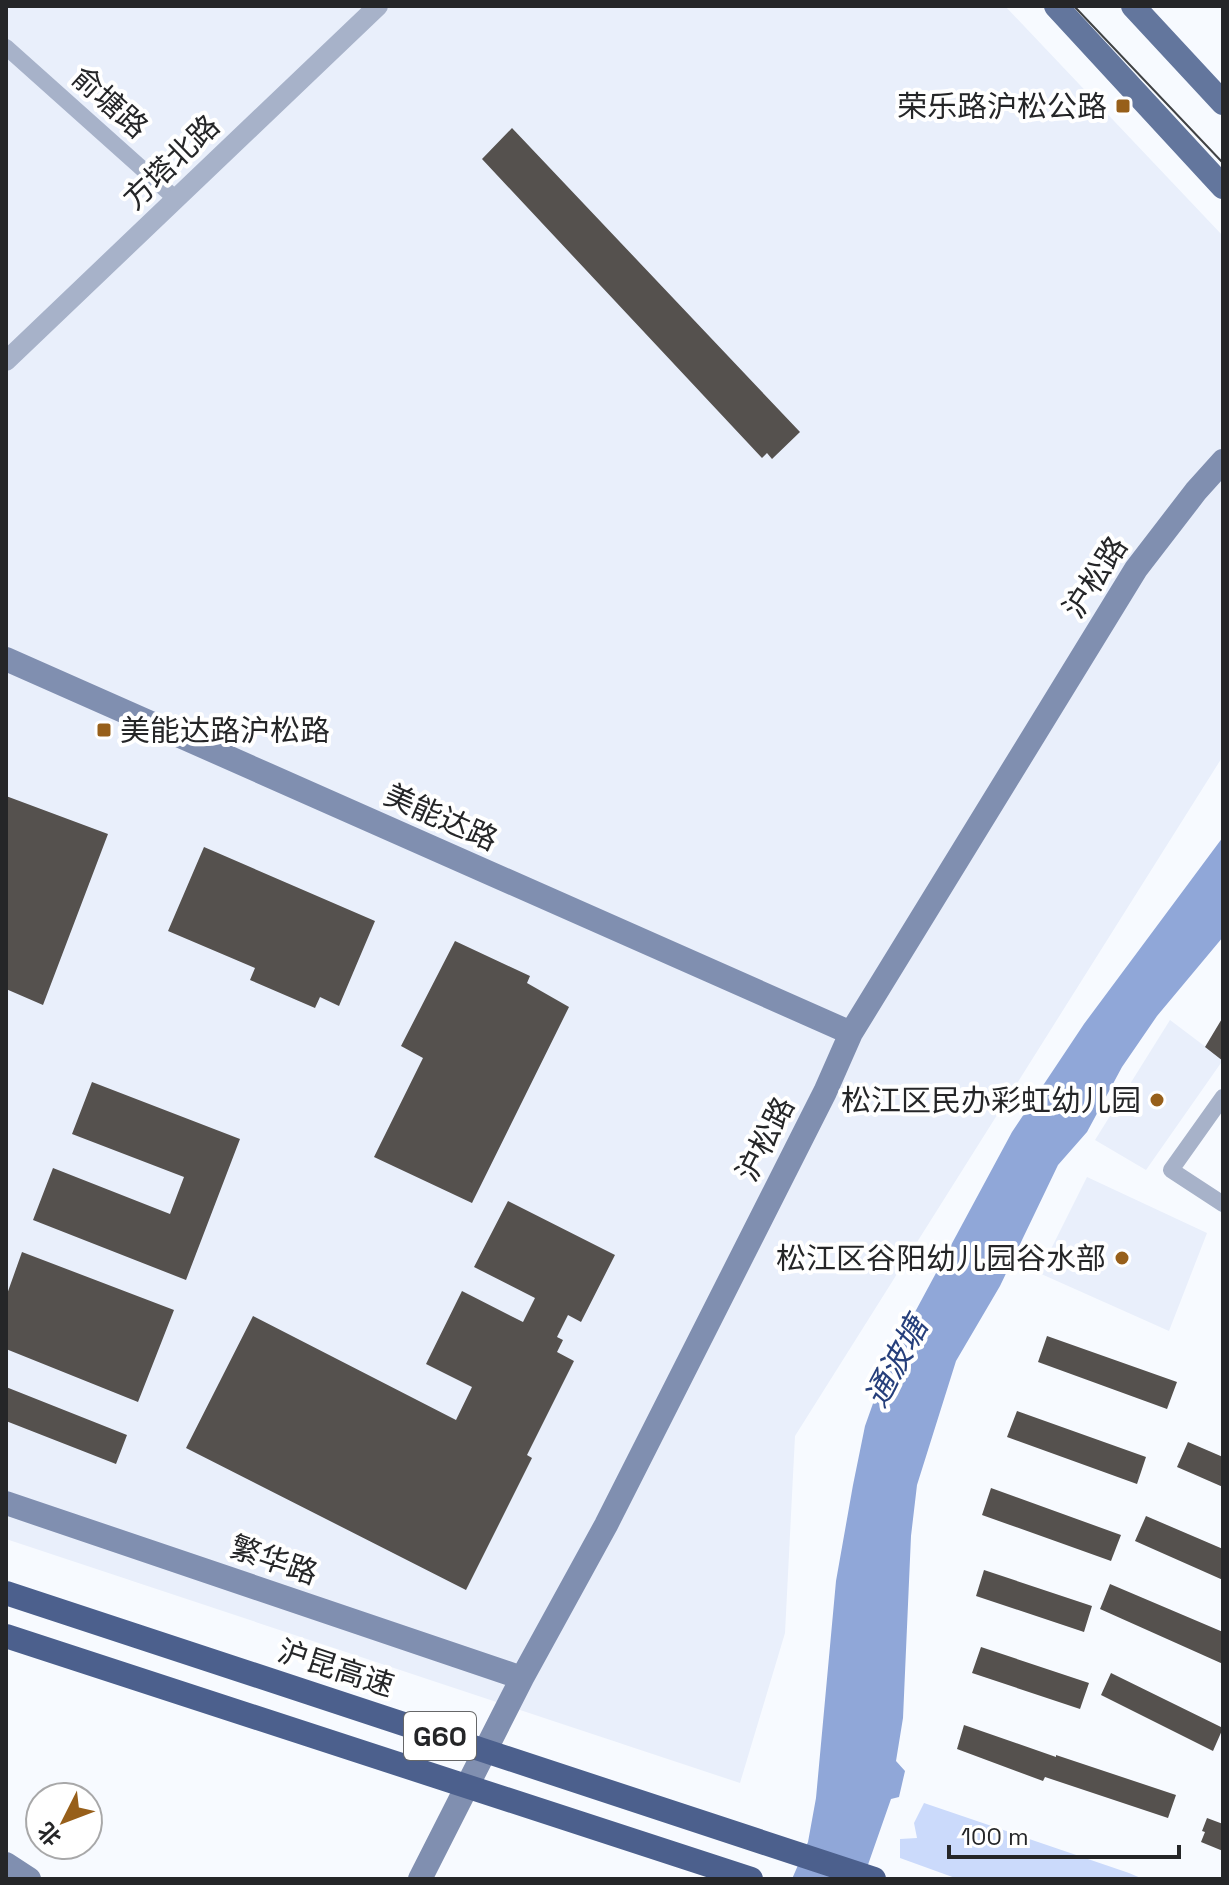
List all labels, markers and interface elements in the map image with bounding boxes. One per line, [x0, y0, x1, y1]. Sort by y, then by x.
street label: 俞塘路 [64, 57, 156, 147]
place label: 荣乐路沪松公路 [897, 87, 1107, 126]
marker: 荣乐路沪松公路 [1114, 97, 1132, 115]
street label: 方塔北路 [114, 106, 228, 218]
street label: 沪松路 [1054, 529, 1136, 625]
place label: 美能达路沪松路 [120, 711, 330, 750]
marker: 美能达路沪松路 [95, 721, 113, 739]
street label: 美能达路 [378, 775, 504, 859]
place label: 松江区民办彩虹幼儿园 [841, 1081, 1141, 1120]
street label: 沪松路 [727, 1090, 803, 1188]
marker: 松江区民办彩虹幼儿园 [1148, 1091, 1166, 1109]
place label: 松江区谷阳幼儿园谷水部 [776, 1239, 1106, 1278]
marker: 松江区谷阳幼儿园谷水部 [1113, 1249, 1131, 1267]
water label: 通波塘 [856, 1306, 939, 1414]
street label: 繁华路 [225, 1527, 323, 1593]
street label: 沪昆高速 [273, 1631, 399, 1705]
road number: G60 [404, 1712, 476, 1760]
north arrow [24, 1781, 104, 1861]
scale bar [949, 1809, 1179, 1859]
text: 北 [31, 1817, 67, 1852]
text: 100 m [961, 1821, 1029, 1852]

